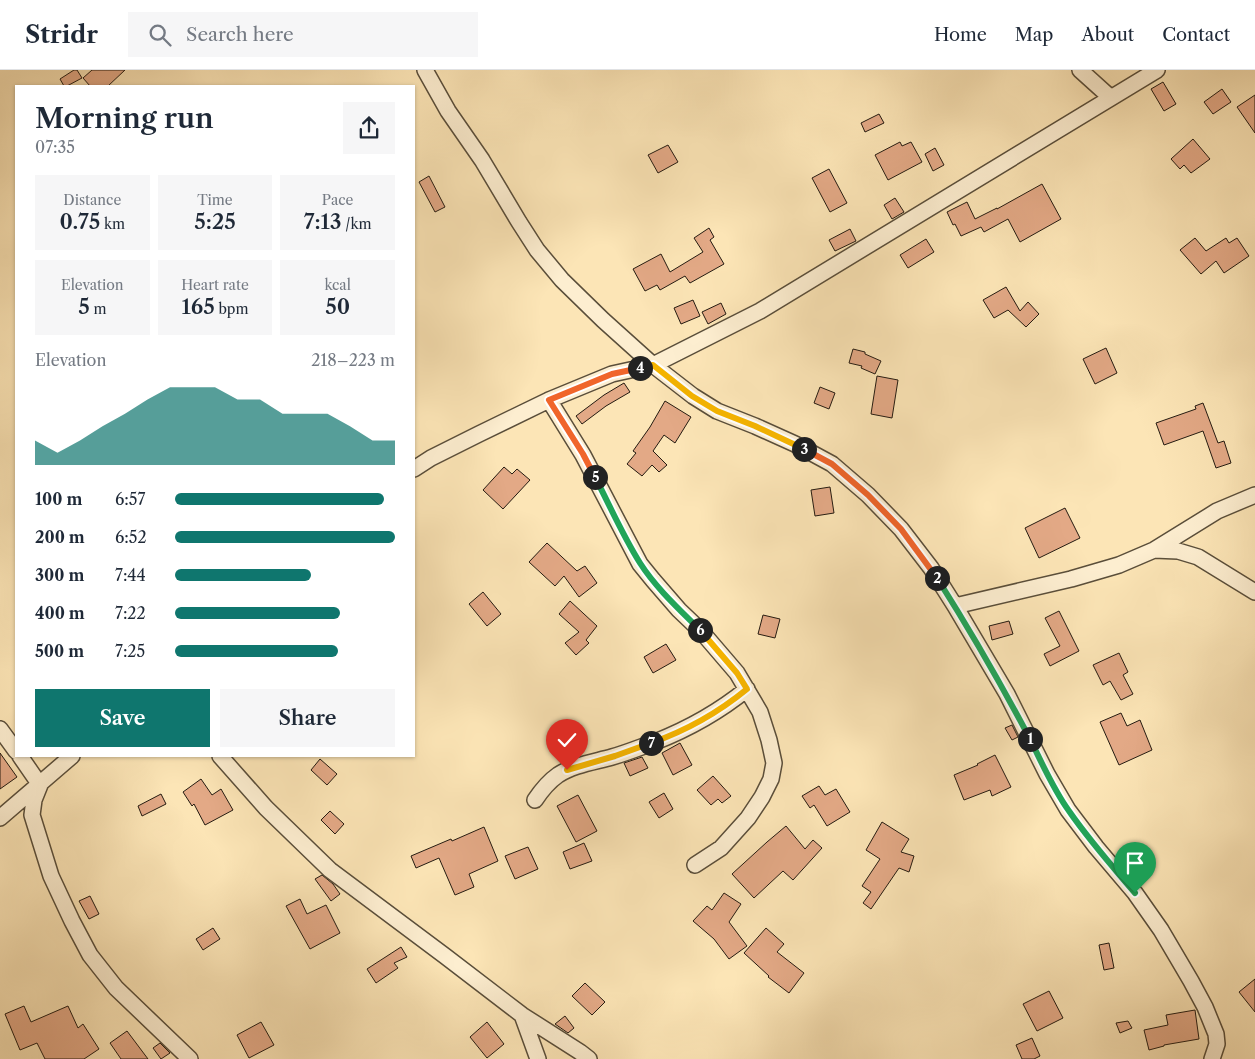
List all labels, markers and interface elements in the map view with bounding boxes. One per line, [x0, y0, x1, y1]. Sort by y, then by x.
search box [128, 12, 478, 57]
text: Stridr [25, 20, 98, 49]
icon: search [146, 21, 174, 49]
text: Search here [186, 23, 294, 46]
text: Home [934, 24, 987, 46]
text: Map [1015, 24, 1053, 46]
text: About [1081, 24, 1134, 46]
text: Contact [1162, 24, 1230, 46]
text: Morning run [35, 101, 214, 135]
button: share [343, 102, 395, 154]
text: 07:35 [35, 137, 75, 157]
text: Distance [63, 191, 121, 209]
text: Time [197, 191, 233, 209]
text: Pace [322, 191, 353, 209]
text: 0.75 [60, 209, 100, 234]
text: 5:25 [194, 209, 236, 234]
text: 7:13 [304, 209, 342, 234]
text: km [100, 215, 125, 233]
text: /km [342, 215, 372, 233]
text: Elevation [61, 276, 124, 294]
text: Heart rate [181, 276, 249, 294]
text: kcal [324, 276, 351, 294]
text: 5 [78, 294, 90, 319]
text: 165 [181, 294, 215, 319]
text: 50 [325, 294, 350, 319]
text: m [90, 300, 106, 318]
text: bpm [215, 300, 249, 318]
text: Elevation [35, 350, 106, 370]
text: 218–223 m [311, 350, 395, 370]
pin: 4 [628, 356, 652, 380]
text: 4 [636, 359, 645, 377]
pin: 3 [792, 436, 816, 462]
text: 3 [801, 440, 808, 458]
pin: 5 [582, 464, 608, 490]
text: 5 [592, 468, 599, 486]
text: 100 m [35, 489, 82, 509]
text: 6:57 [115, 489, 145, 509]
text: 200 m [35, 527, 85, 547]
text: 6:52 [115, 527, 147, 547]
text: 300 m [35, 565, 84, 585]
text: 7:44 [115, 565, 146, 585]
pin: 2 [924, 566, 950, 590]
text: 2 [933, 569, 942, 587]
text: 400 m [35, 603, 85, 623]
text: 7:22 [115, 603, 146, 623]
pin: 6 [688, 618, 712, 642]
text: 6 [696, 621, 705, 639]
text: 500 m [35, 641, 84, 661]
text: 7:25 [115, 641, 145, 661]
button: Save [35, 689, 210, 747]
button: Share [220, 689, 395, 747]
pin [546, 719, 588, 770]
icon: check [553, 726, 581, 754]
pin: 1 [1018, 726, 1042, 752]
pin: 7 [638, 730, 664, 756]
text: 1 [1027, 730, 1034, 748]
text: 7 [648, 734, 655, 752]
pin [1114, 842, 1156, 893]
icon: arrive [1121, 849, 1149, 877]

